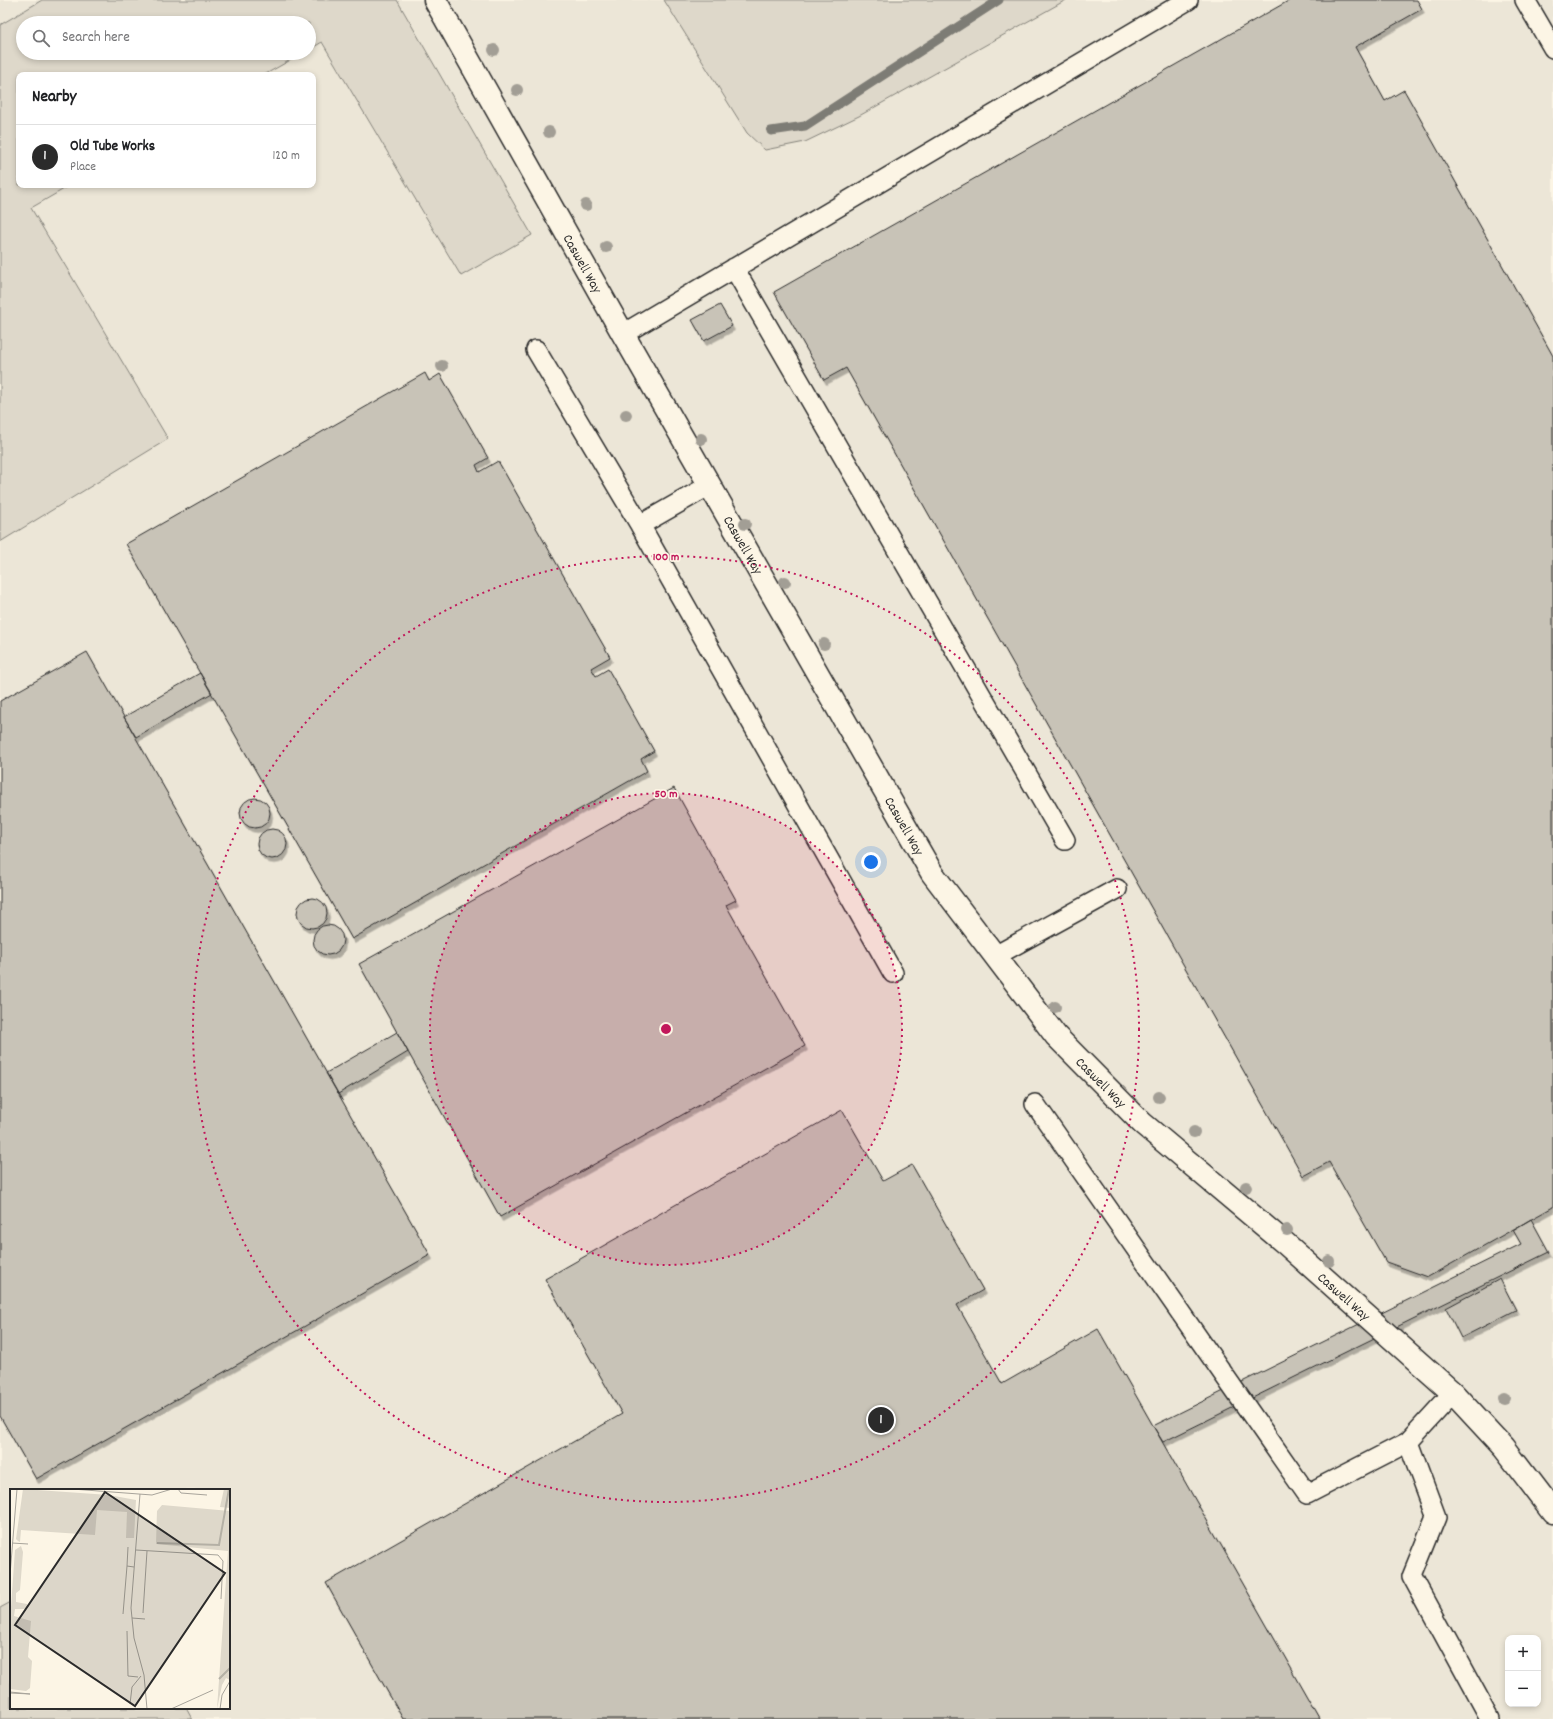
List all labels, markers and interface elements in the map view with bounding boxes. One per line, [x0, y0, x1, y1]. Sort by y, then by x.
search box [16, 16, 316, 60]
icon: search [30, 27, 52, 49]
text: Search here [62, 27, 130, 49]
text: Nearby [32, 86, 76, 110]
text: Old Tube Works [70, 136, 155, 158]
text: 1 [44, 147, 46, 166]
text: 120 m [272, 147, 300, 166]
text: Place [70, 158, 96, 177]
street label: Caswell Way [557, 231, 606, 298]
street label: Caswell Way [717, 512, 767, 579]
text: 100 m [653, 549, 679, 566]
text: 50 m [654, 786, 678, 803]
street label: Caswell Way [878, 794, 928, 860]
your location [861, 852, 881, 872]
centre of rings [659, 1022, 673, 1036]
street label: Caswell Way [1070, 1053, 1130, 1114]
street label: Caswell Way [1312, 1269, 1374, 1327]
pin: 1 [868, 1405, 894, 1435]
inset map [10, 1489, 230, 1709]
map controls [1505, 1635, 1541, 1707]
button: + [1505, 1635, 1541, 1671]
button: − [1505, 1671, 1541, 1707]

